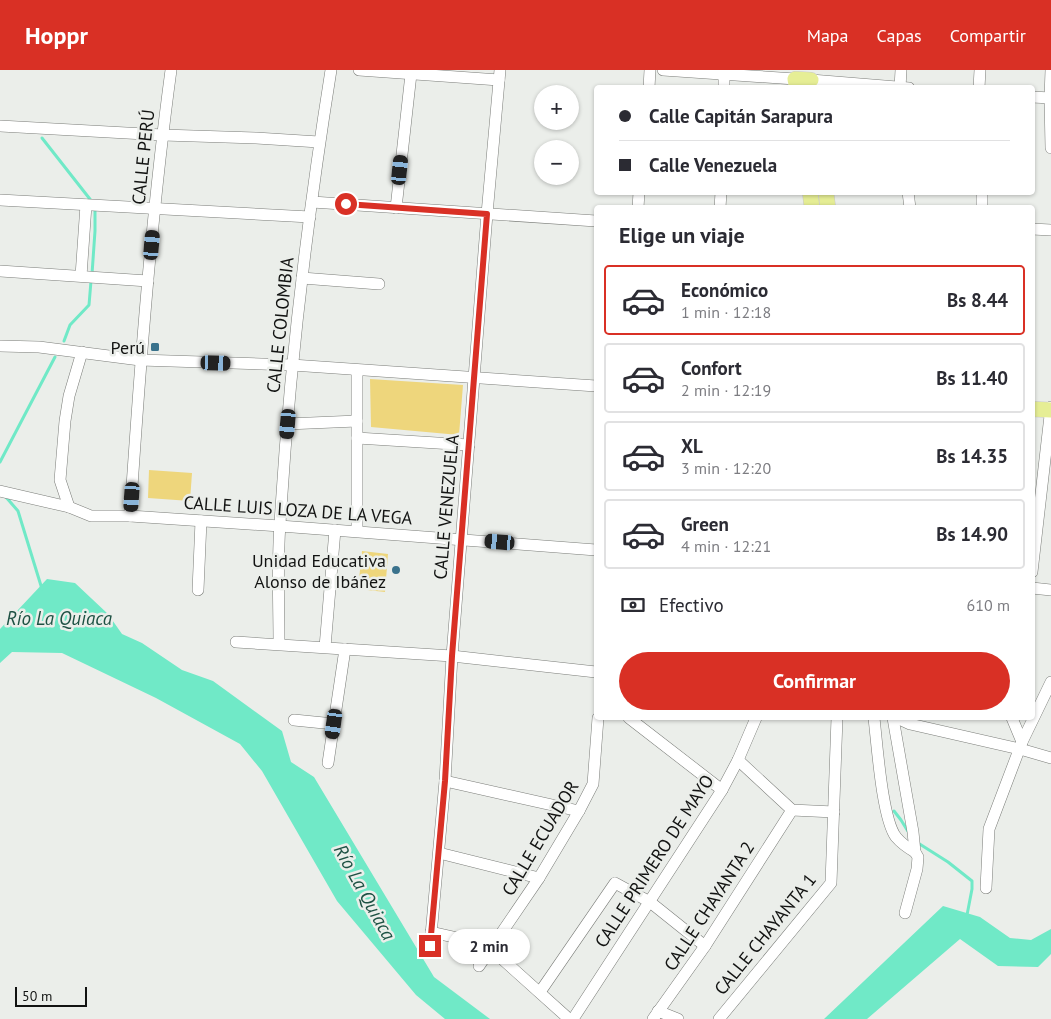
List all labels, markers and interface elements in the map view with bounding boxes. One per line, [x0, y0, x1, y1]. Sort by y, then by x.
text: Hoppr [25, 20, 88, 51]
text: Mapa [807, 24, 849, 47]
text: Capas [877, 24, 922, 47]
text: Compartir [950, 24, 1026, 47]
map controls [534, 85, 579, 185]
button: + [534, 85, 579, 130]
text: Calle Capitán Sarapura [649, 104, 833, 128]
street label: CALLE PERÚ [127, 108, 159, 206]
button: − [534, 140, 579, 185]
text: Calle Venezuela [649, 153, 777, 177]
car [390, 154, 409, 186]
route start [335, 193, 357, 215]
text: Elige un viaje [619, 221, 745, 249]
car [143, 229, 160, 261]
street label: CALLE COLOMBIA [261, 255, 299, 394]
icon: car [621, 278, 666, 323]
text: Económico [681, 278, 768, 302]
text: Bs 8.44 [947, 288, 1008, 312]
text: 1 min · 12:18 [681, 302, 771, 322]
place label: Perú [111, 336, 145, 359]
marker: Perú [149, 341, 161, 353]
car [200, 355, 231, 371]
icon: car [621, 356, 666, 401]
text: Confort [681, 356, 742, 380]
text: Bs 11.40 [936, 366, 1008, 390]
text: 2 min · 12:19 [681, 380, 771, 400]
car [279, 408, 296, 440]
street label: CALLE VENEZUELA [428, 433, 464, 581]
icon: car [621, 434, 666, 479]
text: XL [681, 434, 703, 458]
text: Bs 14.35 [936, 444, 1008, 468]
text: 3 min · 12:20 [681, 458, 771, 478]
car [123, 482, 140, 512]
street label: CALLE LUIS LOZA DE LA VEGA [183, 491, 414, 529]
icon: car [621, 512, 666, 557]
text: Green [681, 512, 729, 536]
text: Bs 14.90 [936, 522, 1008, 546]
car [484, 533, 515, 551]
text: 4 min · 12:21 [681, 536, 771, 556]
place label: Unidad Educativa Alonso de Ibáñez [252, 549, 386, 593]
marker: Unidad Educativa Alonso de Ibáñez [390, 564, 402, 576]
icon: cash [619, 591, 647, 619]
text: Efectivo [659, 593, 724, 617]
text: 610 m [967, 595, 1010, 615]
water label: Río La Quiaca [6, 606, 113, 630]
button: Confirmar [619, 652, 1010, 710]
car [324, 708, 343, 740]
street label: CALLE PRIMERO DE MAYO [589, 770, 719, 952]
street label: CALLE ECUADOR [497, 776, 584, 900]
street label: CALLE CHAYANTA 2 [659, 837, 759, 975]
water label: Río La Quiaca [329, 840, 402, 945]
street label: CALLE CHAYANTA 1 [709, 869, 821, 999]
callout: 2 min [448, 928, 530, 964]
route end [419, 935, 441, 957]
text: 2 min [469, 936, 509, 956]
scale bar [15, 984, 88, 1007]
text: 50 m [22, 987, 52, 1005]

